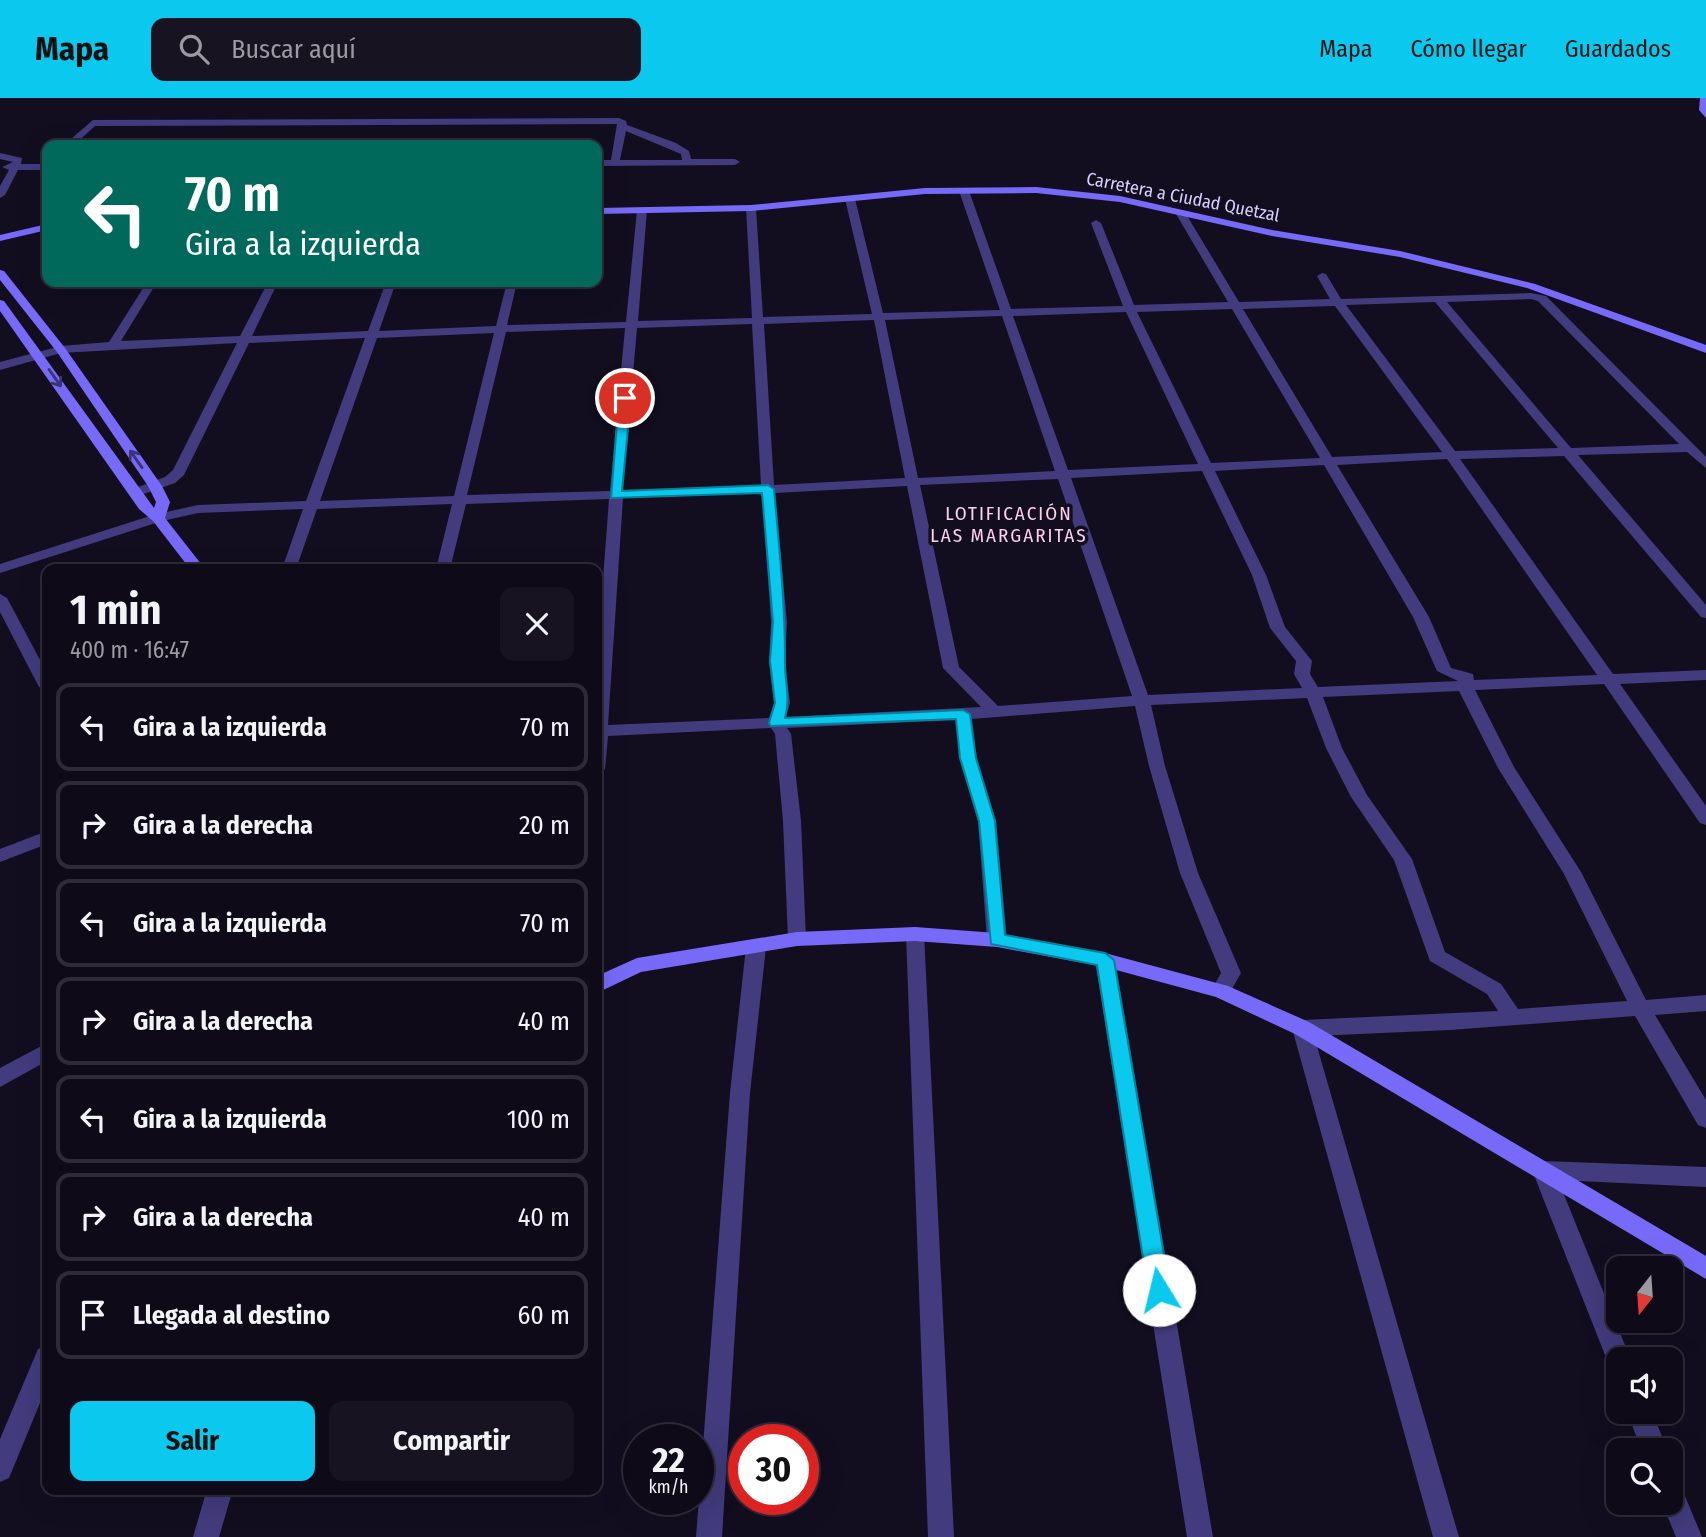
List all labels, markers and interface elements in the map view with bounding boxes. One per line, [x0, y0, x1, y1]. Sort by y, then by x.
search box [151, 18, 641, 81]
text: Mapa [35, 29, 109, 69]
icon: search [175, 30, 213, 68]
text: Buscar aquí [231, 34, 356, 65]
text: Mapa [1319, 35, 1372, 63]
text: Cómo llegar [1410, 35, 1527, 63]
text: Guardados [1565, 35, 1671, 63]
text: 70 m [185, 165, 280, 224]
street label: Carretera a Ciudad Quetzal [1085, 167, 1282, 227]
icon: left [70, 168, 161, 259]
text: Gira a la izquierda [185, 225, 421, 263]
one-way arrow [48, 368, 62, 387]
pin [595, 368, 655, 428]
icon: arrive [606, 379, 644, 417]
one-way arrow [129, 450, 143, 469]
district label: LOTIFICACIÓN LAS MARGARITAS [930, 502, 1088, 547]
text: 1 min [70, 585, 161, 635]
button: close [500, 587, 574, 661]
text: 400 m · 16:47 [70, 636, 189, 664]
icon: left [74, 708, 112, 746]
text: Gira a la izquierda [133, 712, 327, 743]
text: 70 m [520, 712, 570, 743]
icon: right [74, 806, 112, 844]
text: Gira a la derecha [133, 810, 313, 841]
text: 20 m [519, 810, 570, 841]
icon: left [74, 904, 112, 942]
text: Gira a la izquierda [133, 908, 327, 939]
text: 70 m [520, 908, 570, 939]
icon: right [74, 1002, 112, 1040]
text: Gira a la derecha [133, 1006, 313, 1037]
text: 40 m [518, 1006, 570, 1037]
icon: left [74, 1100, 112, 1138]
text: Gira a la izquierda [133, 1104, 327, 1135]
text: 100 m [507, 1104, 570, 1135]
icon: right [74, 1198, 112, 1236]
text: Gira a la derecha [133, 1202, 313, 1233]
text: 40 m [518, 1202, 570, 1233]
position arrow [1122, 1253, 1196, 1327]
north arrow [1606, 1256, 1684, 1334]
map controls [1606, 1256, 1683, 1515]
icon: arrive [74, 1296, 112, 1334]
text: Llegada al destino [133, 1300, 330, 1331]
text: 60 m [517, 1300, 570, 1331]
button: sound [1606, 1347, 1683, 1424]
button: Salir [70, 1401, 315, 1481]
button: Compartir [329, 1401, 574, 1481]
speed limit sign: 30 [728, 1424, 819, 1515]
button: search [1606, 1438, 1683, 1515]
text: 22 [652, 1439, 685, 1481]
text: km/h [648, 1476, 689, 1498]

